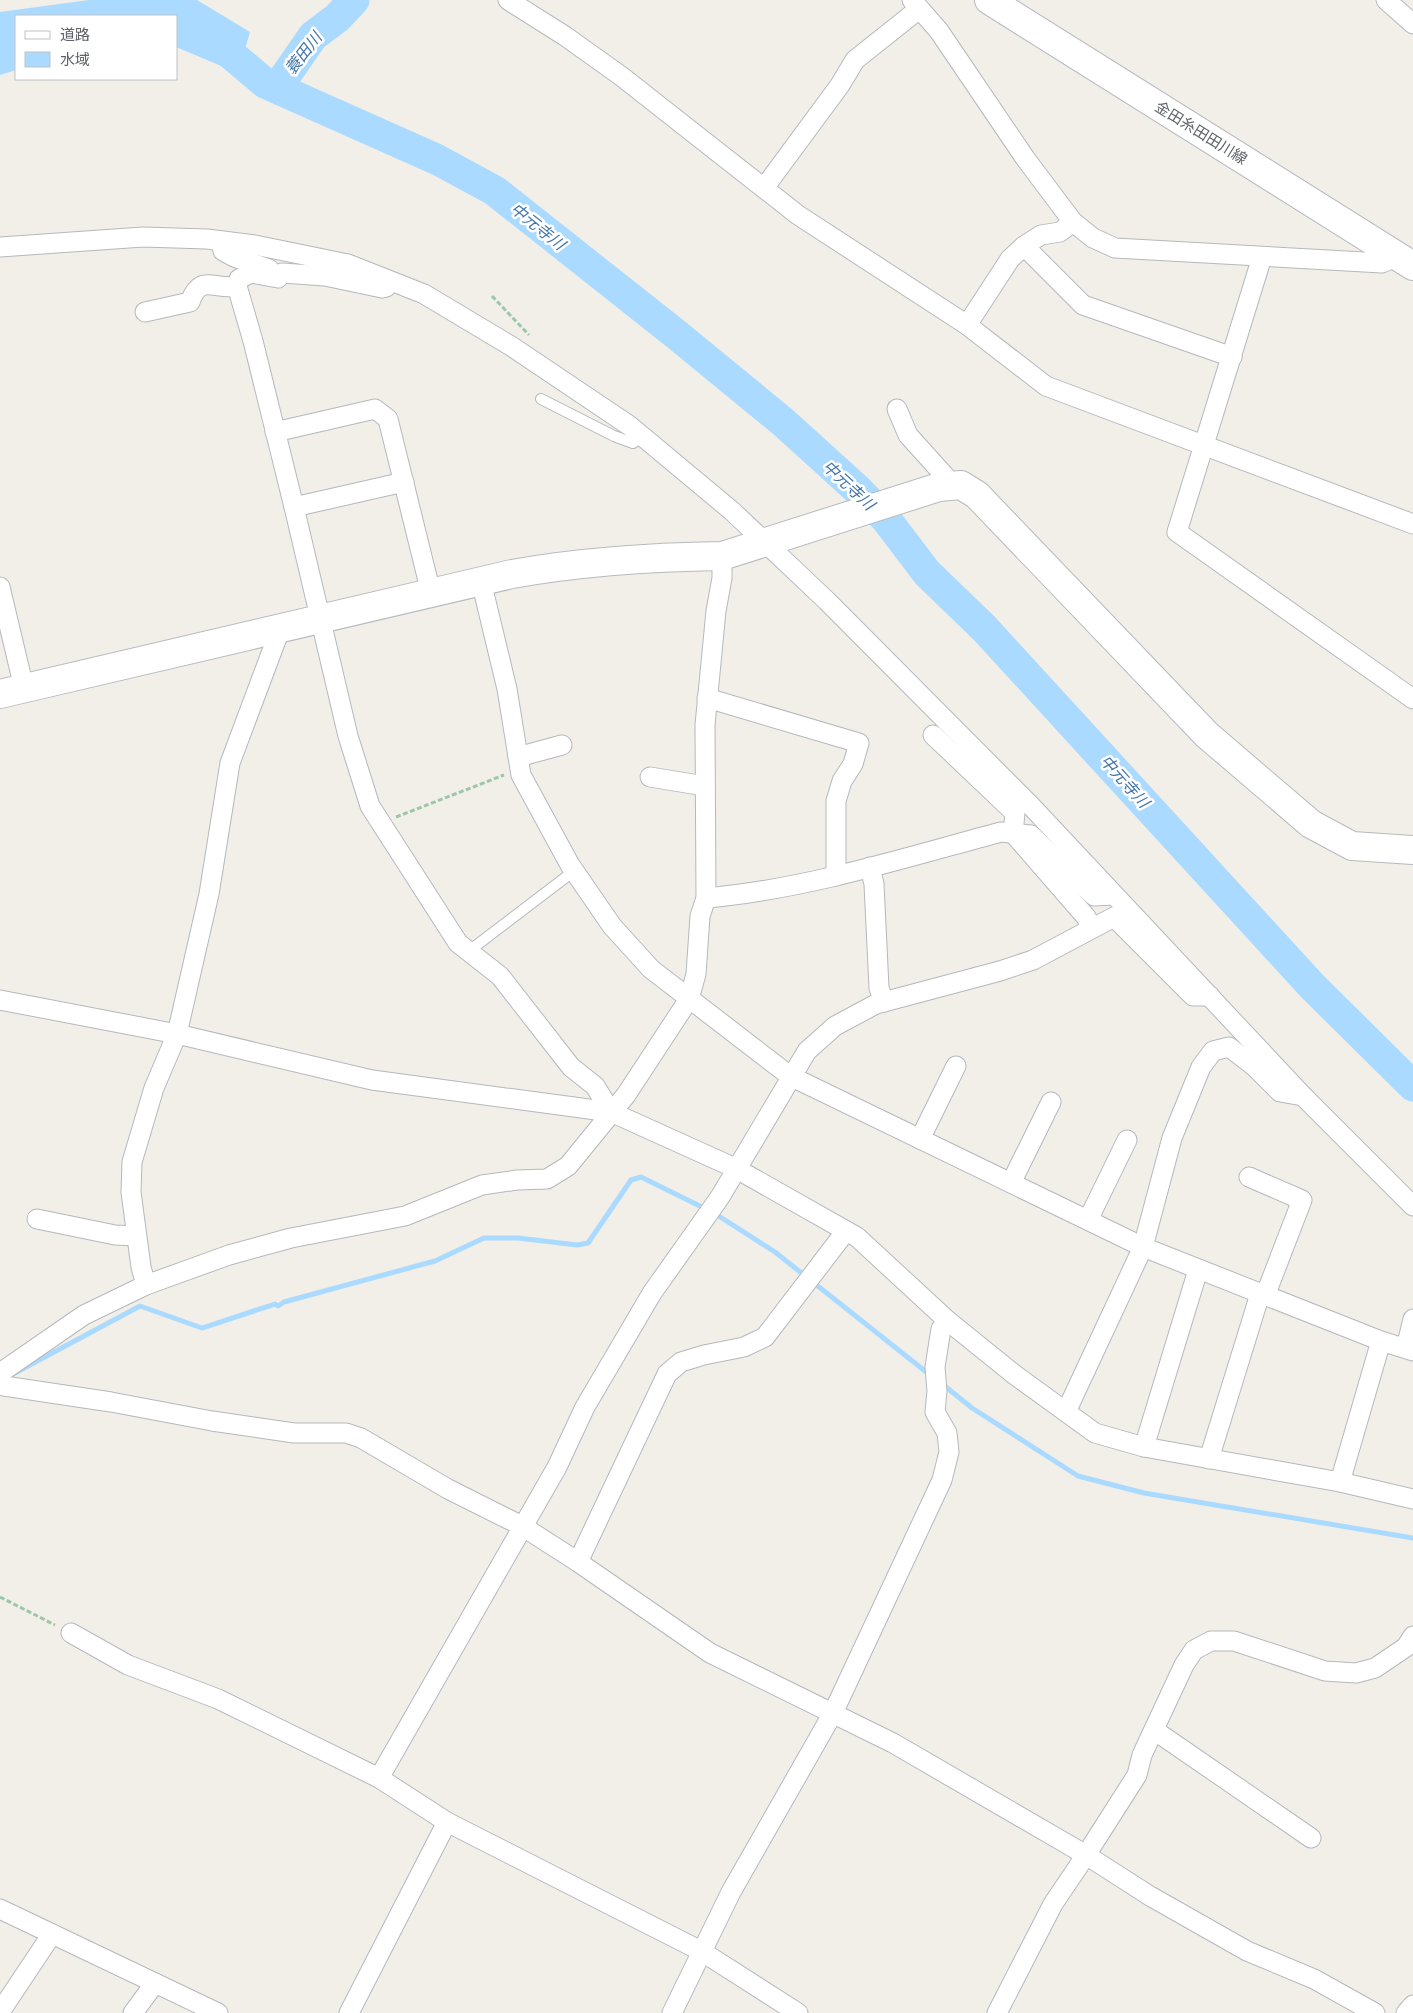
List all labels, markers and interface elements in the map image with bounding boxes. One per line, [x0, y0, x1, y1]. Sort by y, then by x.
legend [15, 15, 178, 80]
text: 道路 [60, 25, 90, 44]
water label: 蓑田川 [280, 26, 327, 78]
text: 水域 [60, 50, 90, 69]
street label: 金田糸田田川線 [1152, 97, 1251, 168]
water label: 中元寺川 [507, 198, 571, 255]
water label: 中元寺川 [819, 456, 881, 515]
water label: 中元寺川 [1096, 751, 1155, 813]

